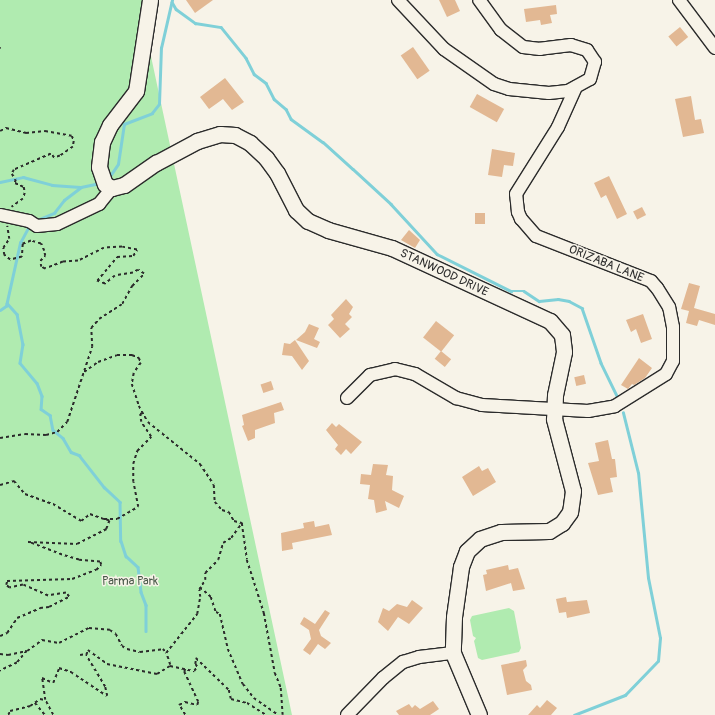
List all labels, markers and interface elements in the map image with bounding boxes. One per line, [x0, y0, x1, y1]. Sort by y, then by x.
street label: ORIZABA LANE [566, 242, 646, 286]
street label: STANWOOD DRIVE [397, 246, 491, 300]
park label: Parma Park [102, 575, 158, 589]

